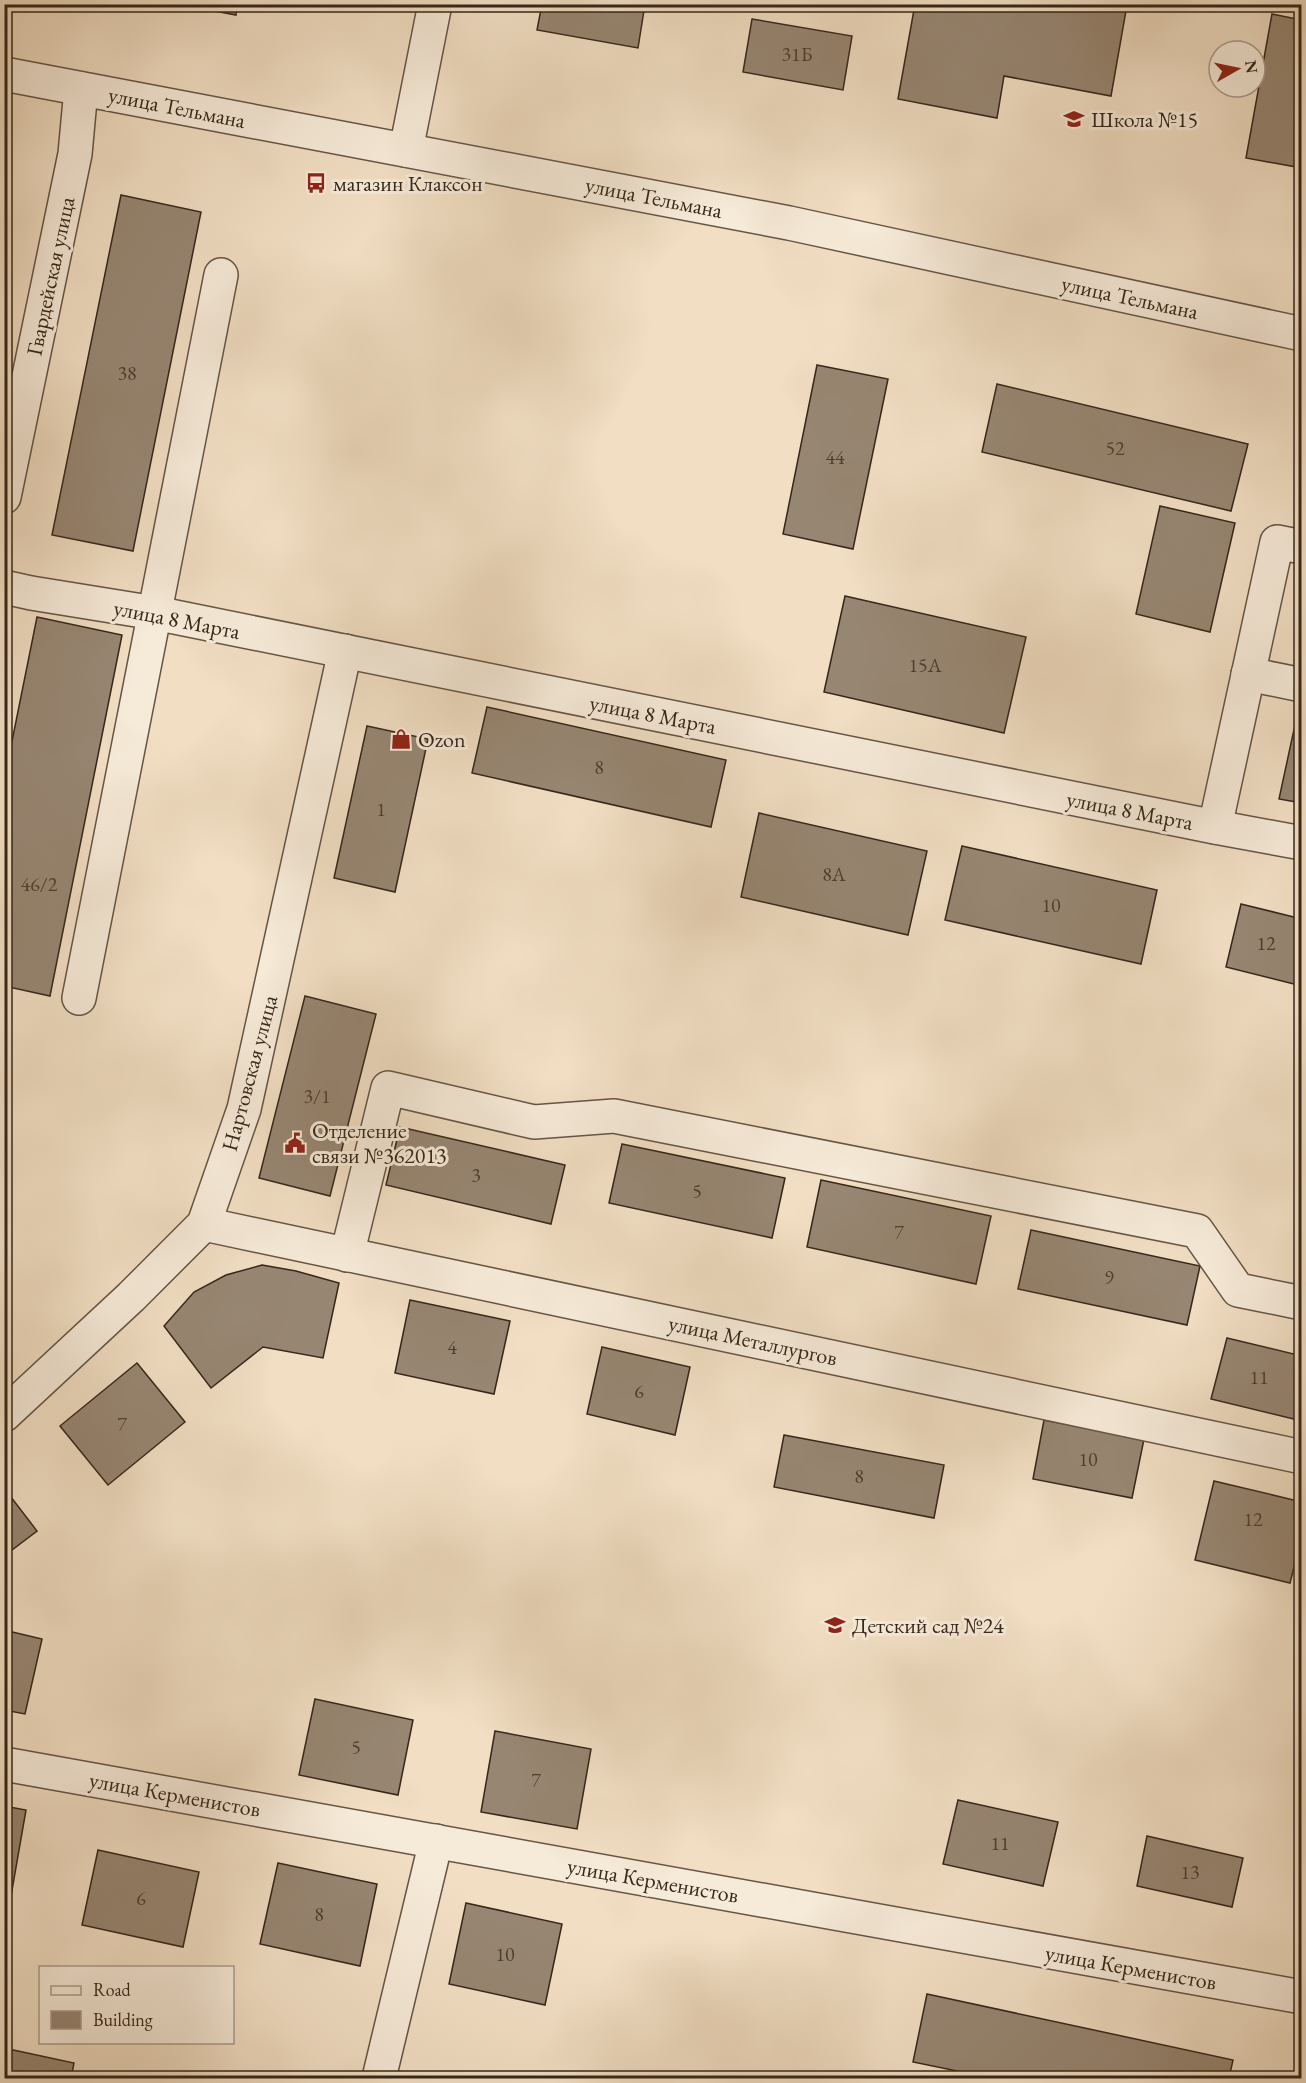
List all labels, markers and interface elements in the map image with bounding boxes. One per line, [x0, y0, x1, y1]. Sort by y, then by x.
north arrow [1207, 39, 1267, 99]
house number: 31Б [782, 41, 813, 67]
text: N [1240, 59, 1263, 75]
street label: улица Тельмана [106, 80, 248, 135]
place label: Школа №15 [1091, 105, 1198, 134]
school or university icon: Школа №15 [1062, 107, 1086, 131]
place label: магазин Клаксон [333, 169, 483, 198]
street label: улица Тельмана [583, 170, 725, 225]
bus stop icon: магазин Клаксон [304, 171, 328, 195]
street label: Гвардейская улица [20, 194, 82, 358]
street label: улица Тельмана [1059, 269, 1201, 326]
house number: 38 [117, 360, 137, 386]
house number: 52 [1105, 435, 1125, 461]
house number: 44 [825, 444, 845, 470]
street label: улица 8 Марта [111, 593, 243, 646]
house number: 15А [908, 652, 942, 678]
street label: улица 8 Марта [587, 688, 719, 741]
place label: Ozon [418, 725, 466, 754]
shop icon: Ozon [389, 727, 413, 751]
house number: 8 [594, 754, 604, 780]
street label: улица 8 Марта [1064, 784, 1196, 837]
house number: 1 [376, 796, 386, 822]
house number: 8А [822, 861, 846, 887]
house number: 46/2 [21, 871, 58, 897]
house number: 10 [1041, 892, 1061, 918]
house number: 12 [1256, 930, 1276, 956]
street label: Нартовская улица [215, 992, 284, 1154]
house number: 3/1 [303, 1083, 331, 1109]
place label: Отделение связи №362013 [312, 1116, 447, 1170]
public building icon: Отделение связи №362013 [283, 1131, 307, 1155]
house number: 3 [471, 1162, 481, 1188]
house number: 5 [692, 1178, 702, 1204]
house number: 7 [894, 1219, 904, 1245]
house number: 9 [1104, 1264, 1114, 1290]
street label: улица Металлургов [666, 1308, 840, 1373]
house number: 4 [447, 1334, 457, 1360]
house number: 11 [1249, 1364, 1269, 1390]
house number: 6 [634, 1378, 644, 1404]
house number: 7 [117, 1411, 127, 1437]
house number: 10 [1078, 1446, 1098, 1472]
house number: 8 [854, 1463, 864, 1489]
house number: 12 [1243, 1506, 1263, 1532]
place label: Детский сад №24 [852, 1611, 1004, 1640]
school or university icon: Детский сад №24 [823, 1613, 847, 1637]
house number: 5 [351, 1734, 361, 1760]
street label: улица Керменистов [87, 1765, 263, 1824]
house number: 7 [531, 1767, 541, 1793]
house number: 11 [990, 1830, 1010, 1856]
street label: улица Керменистов [565, 1851, 741, 1910]
house number: 13 [1180, 1859, 1200, 1885]
house number: 6 [136, 1885, 146, 1911]
house number: 8 [314, 1901, 324, 1927]
street label: улица Керменистов [1043, 1938, 1219, 1997]
house number: 10 [495, 1941, 515, 1967]
legend [39, 1966, 234, 2044]
text: Road [93, 1978, 132, 2001]
text: Building [93, 2008, 153, 2031]

